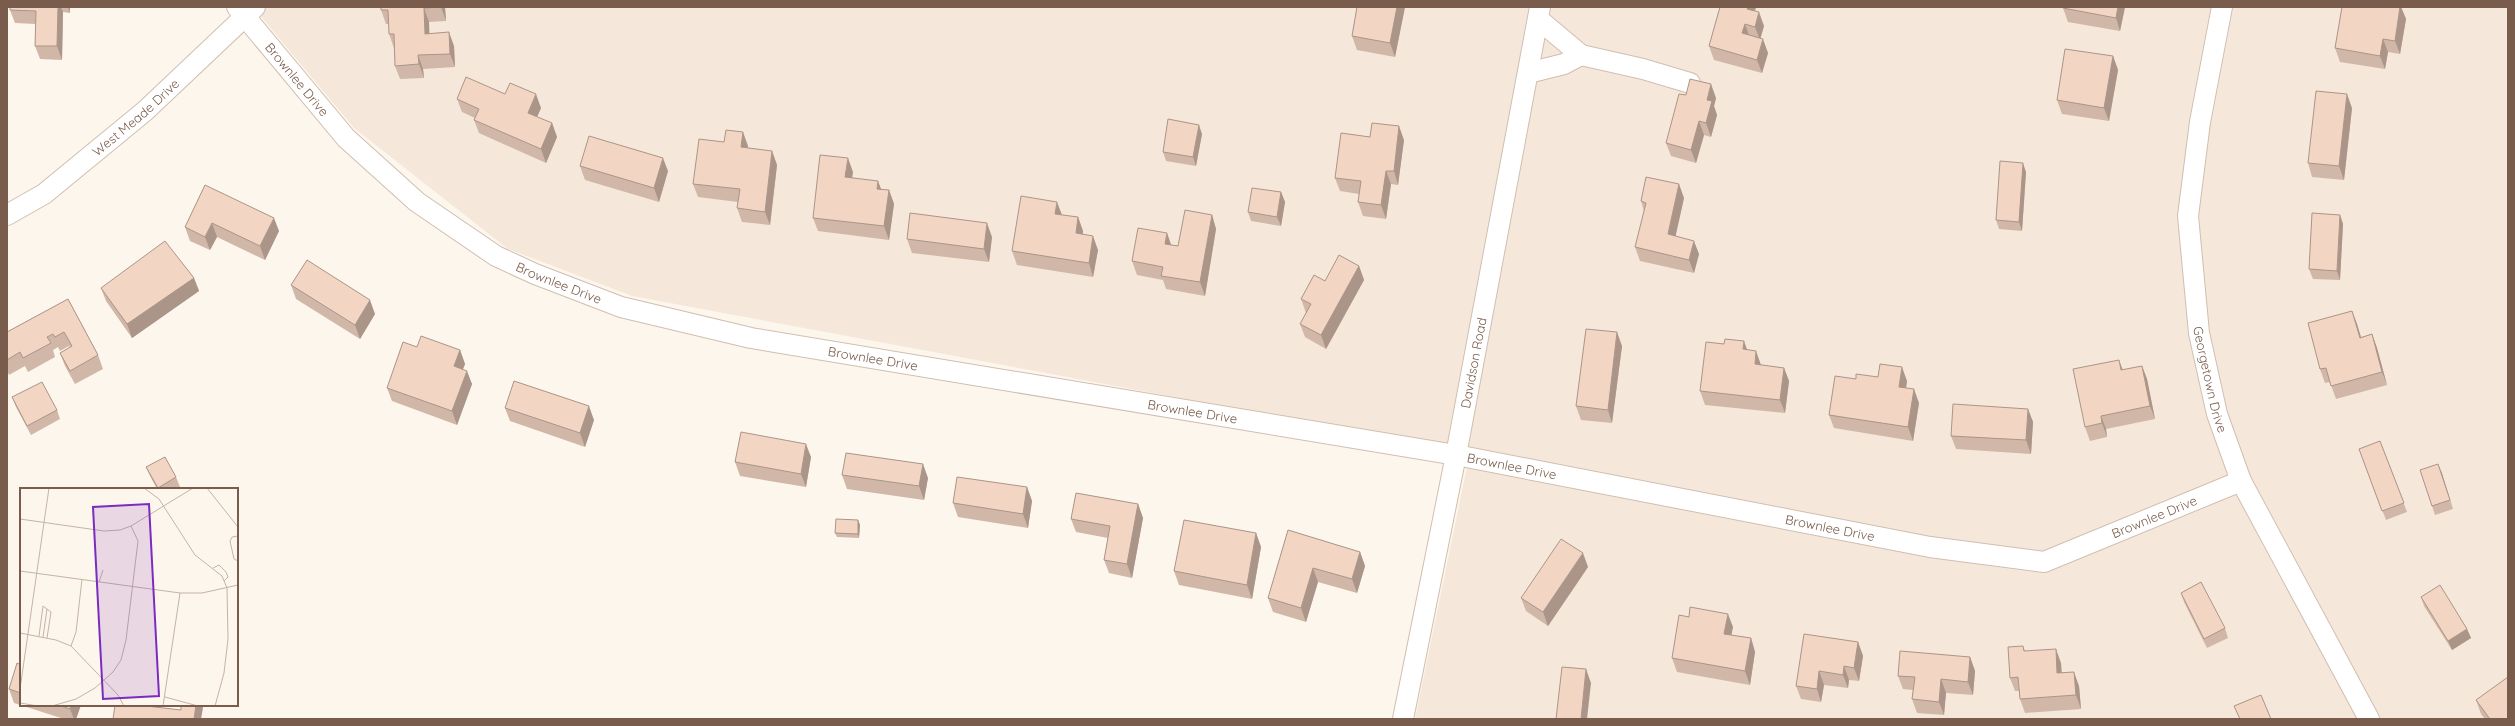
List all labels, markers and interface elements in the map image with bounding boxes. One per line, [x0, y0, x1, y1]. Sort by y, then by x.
street label: Brownlee Drive [262, 39, 332, 119]
street label: West Meade Drive [89, 75, 182, 159]
street label: Brownlee Drive [513, 258, 604, 307]
street label: Davidson Road [1457, 316, 1490, 410]
street label: Georgetown Drive [2190, 326, 2231, 435]
street label: Brownlee Drive [827, 343, 919, 374]
street label: Brownlee Drive [1146, 396, 1239, 427]
street label: Brownlee Drive [1466, 449, 1558, 482]
inset map [20, 488, 238, 706]
street label: Brownlee Drive [2109, 492, 2199, 541]
street label: Brownlee Drive [1784, 511, 1876, 544]

